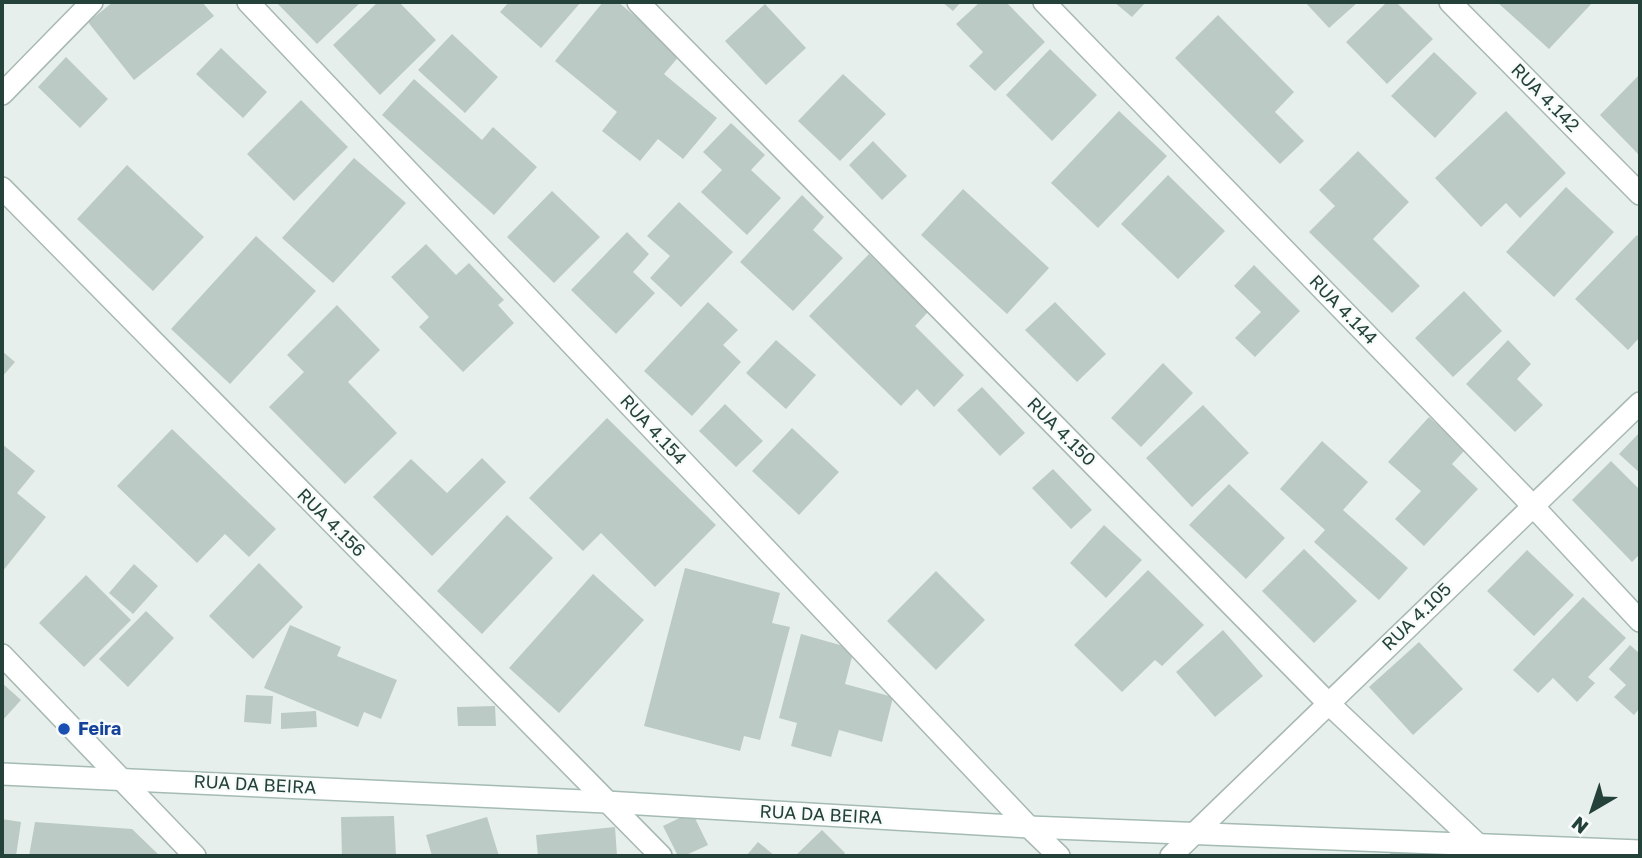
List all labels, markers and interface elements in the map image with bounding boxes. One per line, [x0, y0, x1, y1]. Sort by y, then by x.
street label: RUA 4.142 [1506, 59, 1584, 137]
street label: RUA 4.144 [1305, 271, 1381, 349]
street label: RUA 4.154 [615, 391, 691, 469]
street label: RUA 4.150 [1022, 393, 1100, 471]
street label: RUA 4.156 [292, 484, 370, 562]
street label: RUA 4.105 [1378, 579, 1456, 655]
place label: Feira [78, 718, 121, 740]
marker: Feira [56, 721, 72, 737]
street label: RUA DA BEIRA [193, 771, 317, 799]
north arrow [1558, 774, 1628, 844]
street label: RUA DA BEIRA [759, 801, 883, 829]
text: N [1567, 812, 1592, 839]

